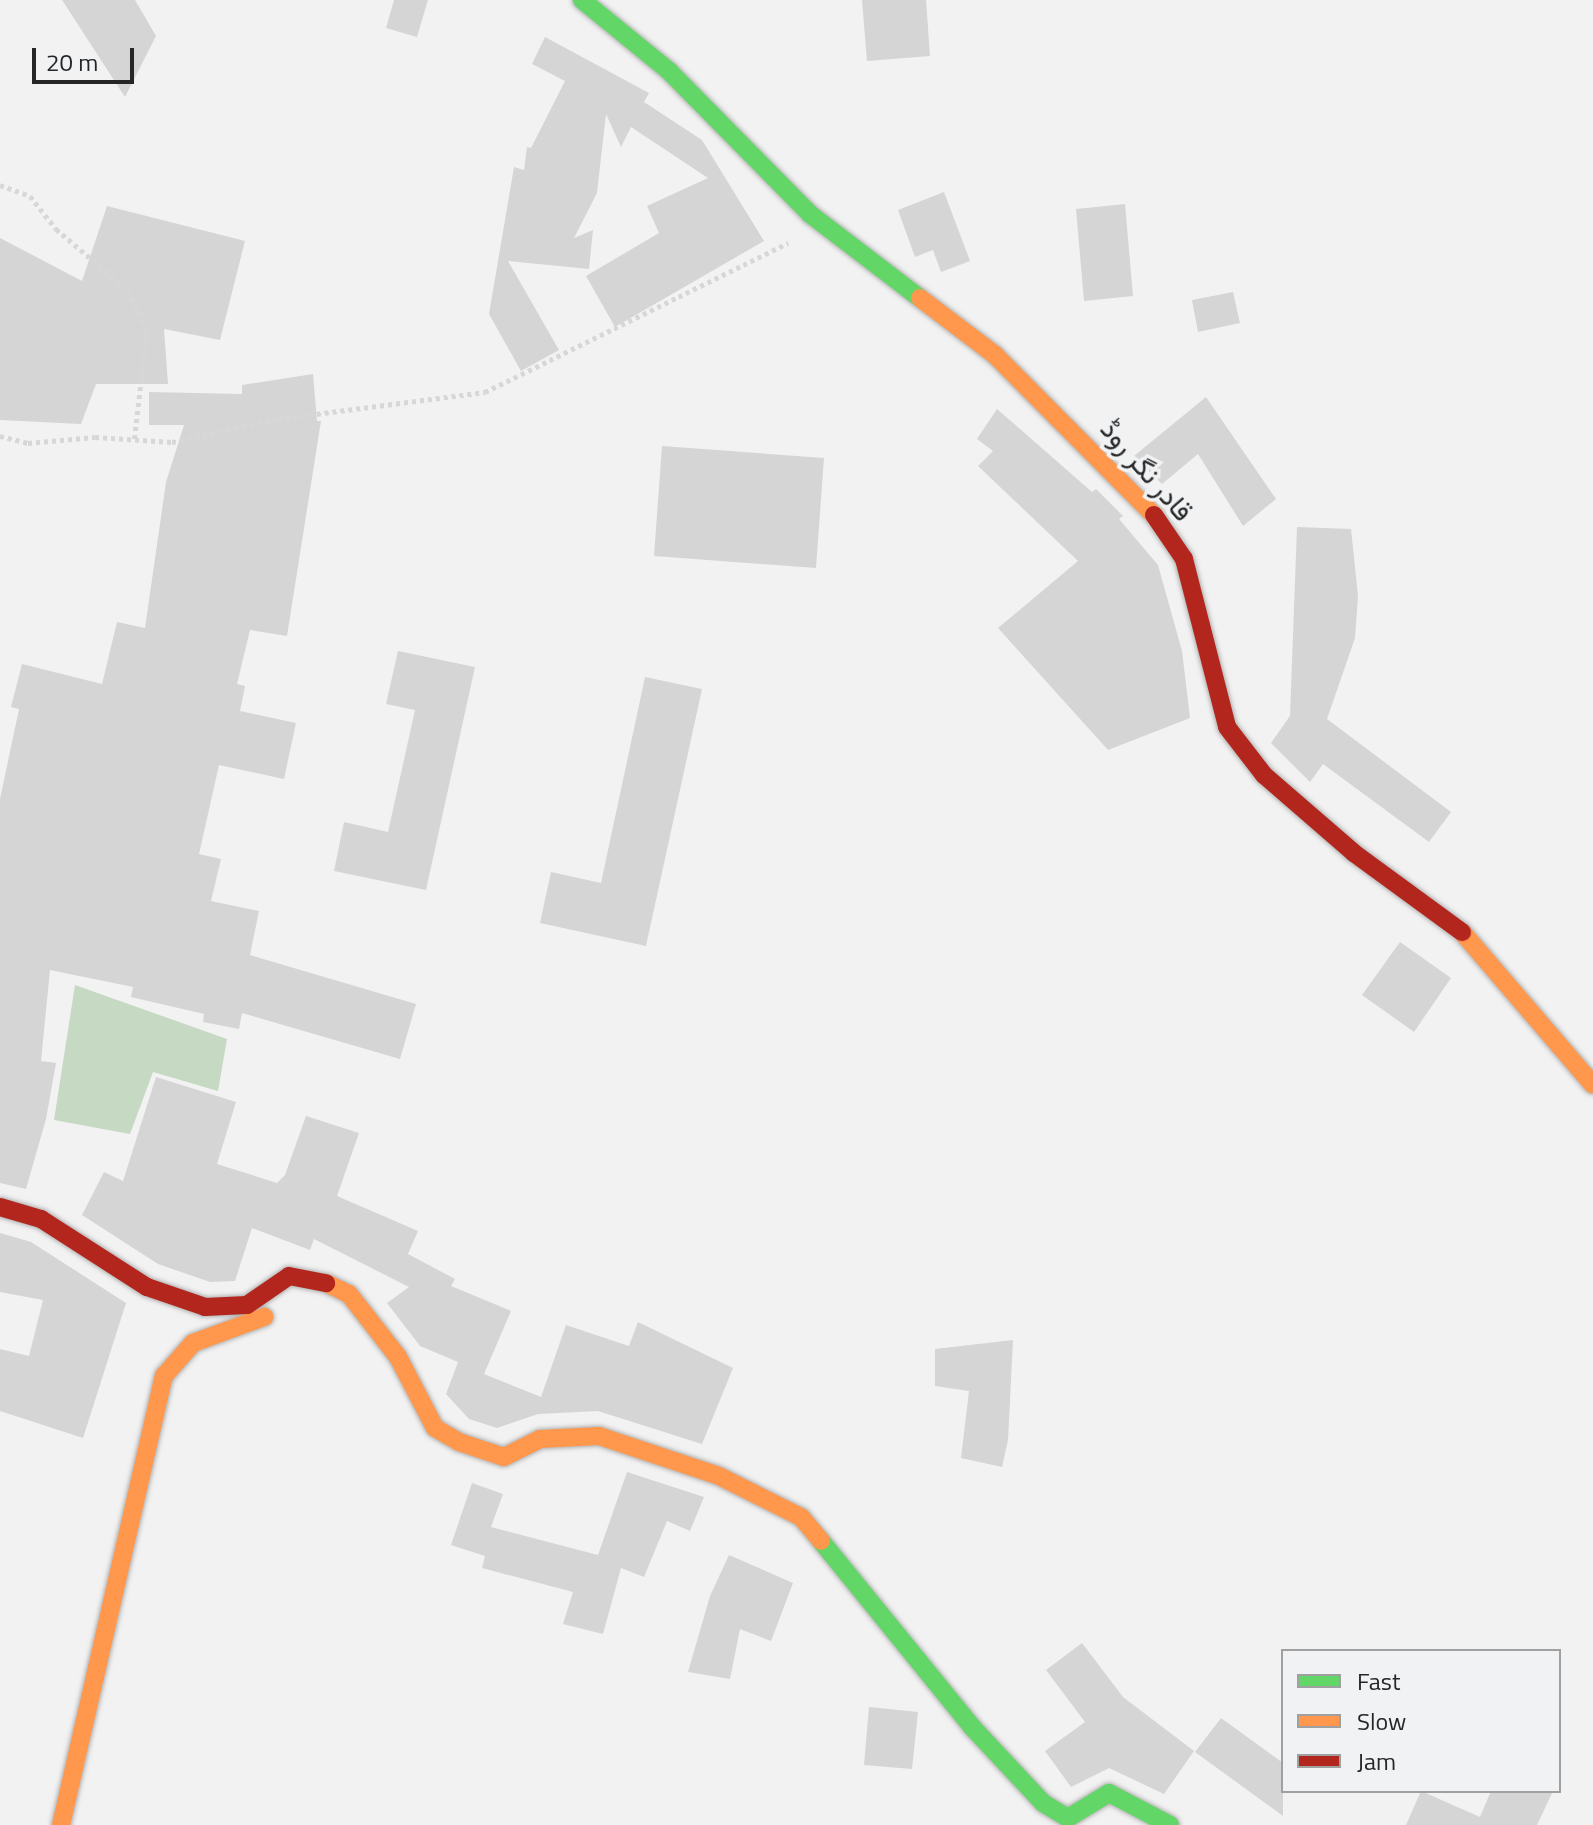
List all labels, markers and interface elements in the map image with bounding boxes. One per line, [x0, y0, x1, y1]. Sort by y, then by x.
scale bar [36, 32, 138, 82]
text: 20 m [46, 44, 98, 80]
street label: قادر نگر روڈ [1094, 412, 1200, 528]
legend [1281, 1649, 1561, 1793]
text: Fast [1357, 1663, 1400, 1699]
text: Slow [1357, 1703, 1406, 1739]
text: Jam [1357, 1743, 1396, 1779]

